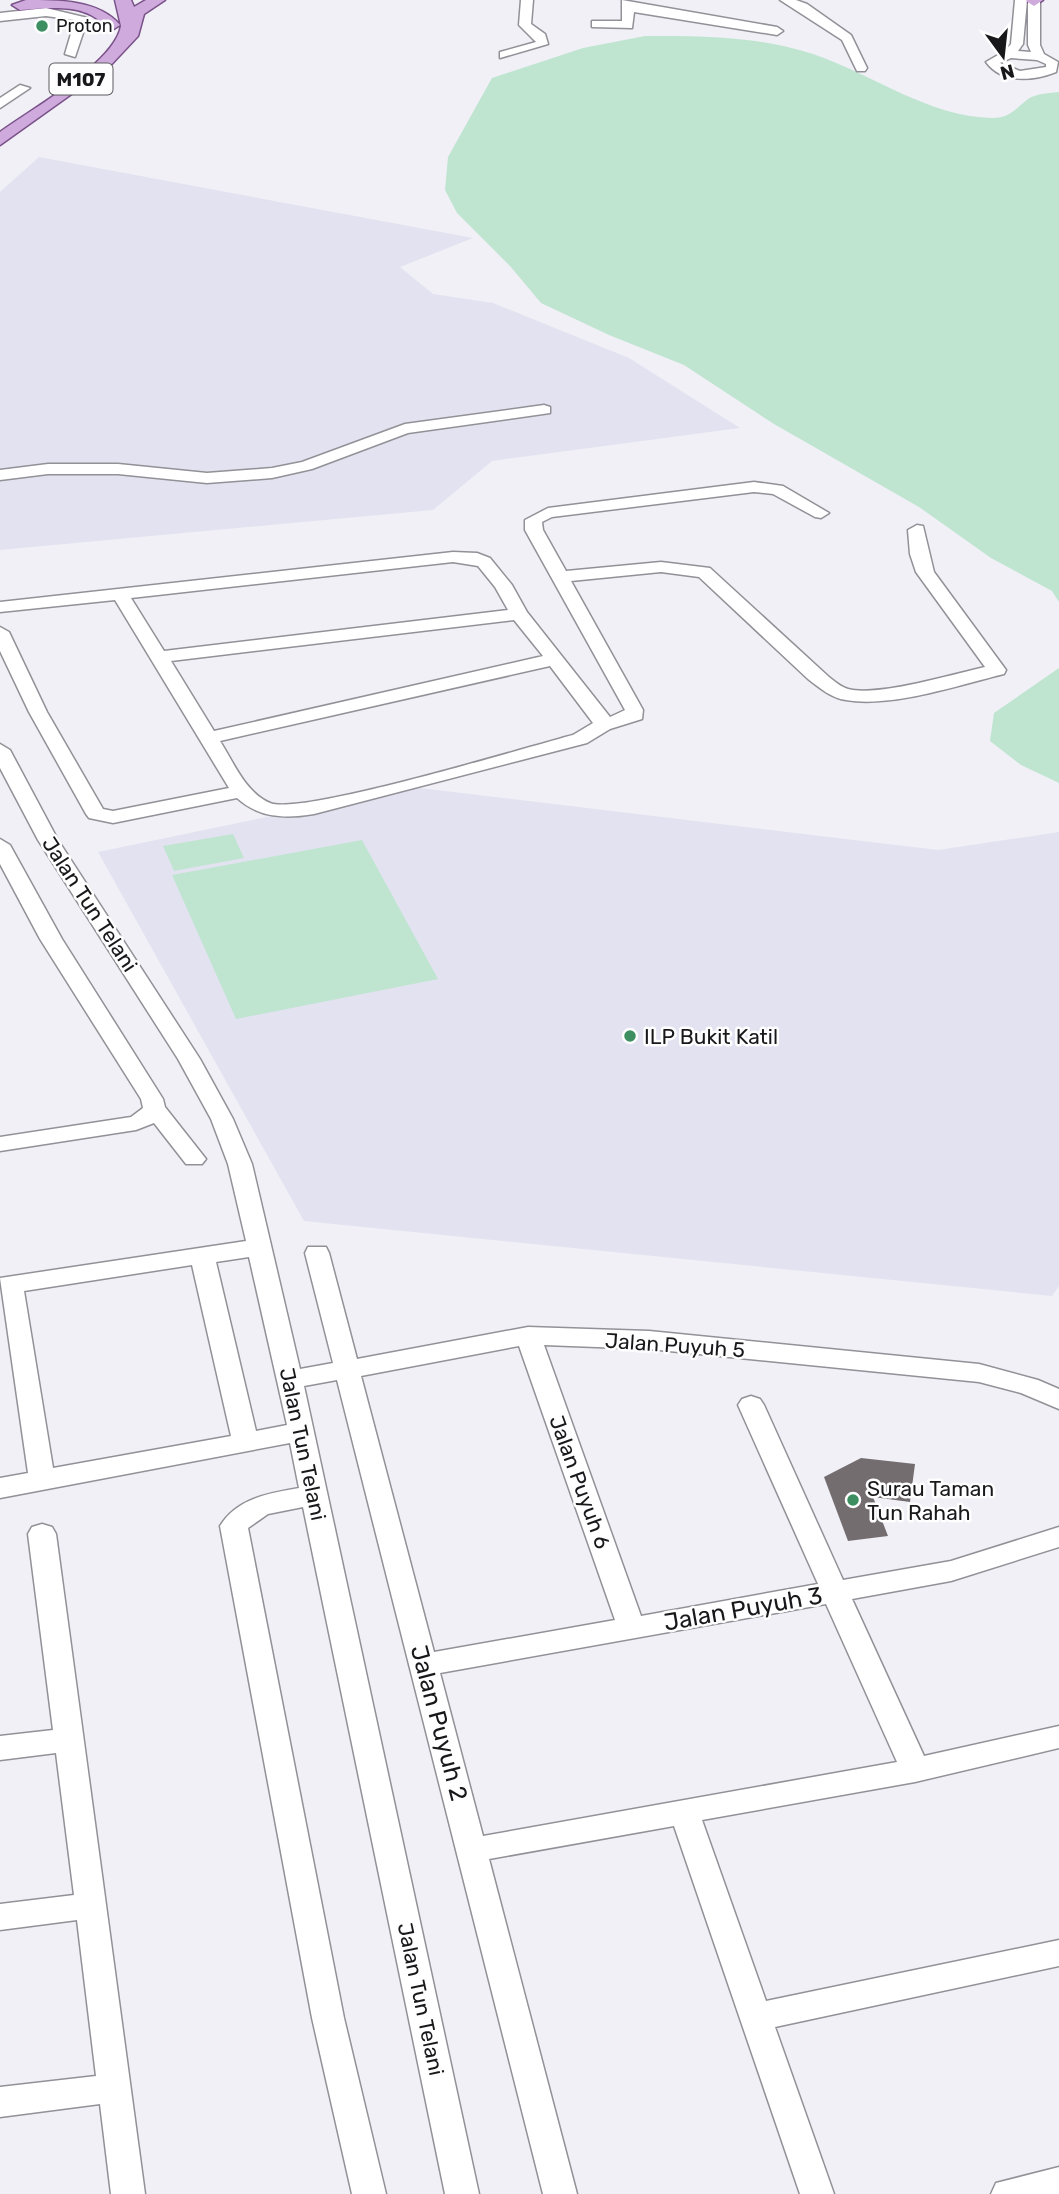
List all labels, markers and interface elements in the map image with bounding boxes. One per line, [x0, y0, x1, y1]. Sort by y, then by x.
place label: Proton [56, 15, 113, 37]
marker: Proton [34, 18, 50, 34]
north arrow [968, 21, 1038, 91]
text: N [998, 59, 1017, 85]
road number: M107 [50, 64, 112, 94]
street label: Jalan Tun Telani [37, 832, 143, 976]
place label: ILP Bukit Katil [644, 1024, 778, 1049]
marker: ILP Bukit Katil [622, 1028, 638, 1044]
street label: Jalan Puyuh 5 [604, 1328, 746, 1362]
street label: Jalan Tun Telani [275, 1365, 331, 1523]
street label: Jalan Puyuh 6 [544, 1412, 616, 1552]
place label: Surau Taman Tun Rahah [867, 1476, 994, 1525]
marker: Surau Taman Tun Rahah [845, 1492, 861, 1508]
street label: Jalan Puyuh 3 [662, 1581, 824, 1637]
street label: Jalan Puyuh 2 [405, 1642, 473, 1804]
street label: Jalan Tun Telani [393, 1920, 449, 2078]

